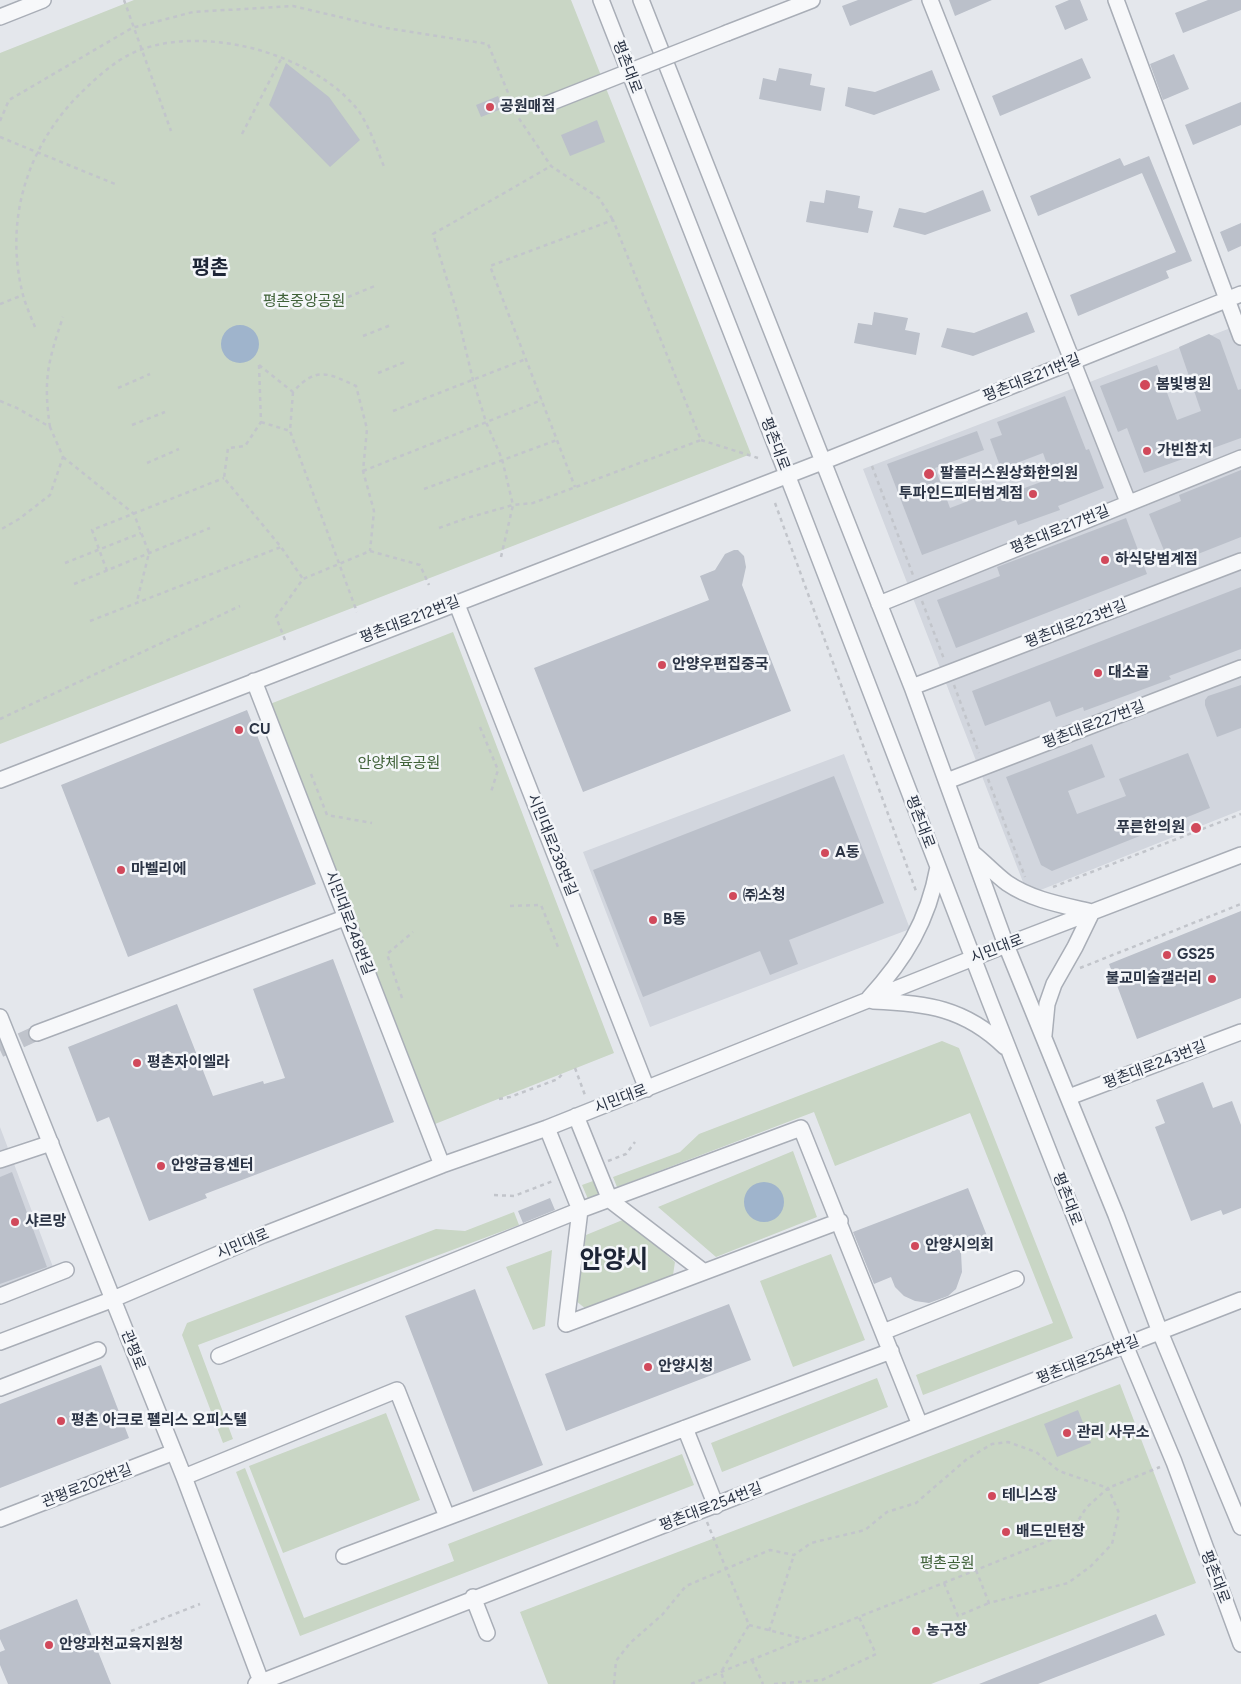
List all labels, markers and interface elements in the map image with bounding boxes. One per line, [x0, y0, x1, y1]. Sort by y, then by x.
street label: 평촌대로 [609, 38, 645, 96]
place label: 공원매점 [500, 98, 555, 116]
marker: 공원매점 [484, 101, 496, 113]
district label: 평촌 [192, 256, 228, 280]
park label: 평촌중앙공원 [263, 293, 345, 311]
street label: 평촌대로211번길 [981, 350, 1083, 406]
place label: 봄빛병원 [1156, 376, 1211, 394]
marker: 봄빛병원 [1138, 378, 1152, 392]
street label: 평촌대로 [757, 415, 793, 473]
place label: 가빈참치 [1157, 442, 1212, 460]
marker: 가빈참치 [1141, 445, 1153, 457]
place label: 팔플러스원상화한의원 [940, 465, 1078, 483]
marker: 팔플러스원상화한의원 [922, 467, 936, 481]
place label: 투파인드피터범계점 [899, 485, 1023, 503]
marker: 투파인드피터범계점 [1027, 488, 1039, 500]
street label: 평촌대로217번길 [1008, 502, 1112, 558]
place label: 하식당범계점 [1115, 551, 1198, 569]
marker: 하식당범계점 [1099, 554, 1111, 566]
street label: 평촌대로212번길 [357, 593, 463, 647]
street label: 평촌대로223번길 [1022, 596, 1130, 652]
place label: 안양우편집중국 [672, 656, 769, 674]
marker: 안양우편집중국 [656, 659, 668, 671]
place label: 대소골 [1108, 664, 1149, 682]
marker: 대소골 [1092, 667, 1104, 679]
street label: 평촌대로227번길 [1041, 697, 1147, 753]
place label: CU [249, 721, 270, 739]
marker: CU [233, 724, 245, 736]
park label: 안양체육공원 [358, 755, 440, 773]
street label: 시민대로238번길 [523, 791, 581, 899]
street label: 평촌대로 [902, 793, 938, 851]
place label: 푸른한의원 [1116, 819, 1185, 837]
marker: 푸른한의원 [1189, 821, 1203, 835]
place label: A동 [835, 844, 860, 862]
marker: A동 [819, 847, 831, 859]
place label: 마벨리에 [131, 861, 186, 879]
marker: 마벨리에 [115, 864, 127, 876]
street label: 시민대로248번길 [321, 869, 377, 977]
place label: ㈜소청 [743, 887, 786, 905]
marker: ㈜소청 [727, 890, 739, 902]
place label: B동 [663, 911, 686, 929]
marker: B동 [647, 914, 659, 926]
street label: 시민대로 [968, 931, 1026, 967]
place label: GS25 [1177, 946, 1215, 964]
marker: GS25 [1161, 949, 1173, 961]
place label: 불교미술갤러리 [1105, 970, 1202, 988]
marker: 불교미술갤러리 [1206, 973, 1218, 985]
street label: 평촌대로243번길 [1101, 1037, 1209, 1093]
place label: 평촌자이엘라 [147, 1054, 230, 1072]
marker: 평촌자이엘라 [131, 1057, 143, 1069]
street label: 시민대로 [592, 1081, 650, 1117]
place label: 안양금융센터 [171, 1157, 254, 1175]
marker: 안양금융센터 [155, 1160, 167, 1172]
street label: 평촌대로 [1049, 1170, 1085, 1228]
place label: 샤르망 [25, 1213, 66, 1231]
marker: 샤르망 [9, 1216, 21, 1228]
street label: 시민대로 [214, 1225, 272, 1263]
place label: 안양시의회 [925, 1237, 994, 1255]
marker: 안양시의회 [909, 1240, 921, 1252]
district label: 안양시 [580, 1246, 648, 1276]
street label: 관평로 [117, 1327, 149, 1373]
street label: 평촌대로254번길 [1034, 1332, 1142, 1388]
place label: 안양시청 [658, 1358, 713, 1376]
marker: 안양시청 [642, 1361, 654, 1373]
place label: 평촌 아크로 펠리스 오피스텔 [71, 1412, 247, 1430]
marker: 평촌 아크로 펠리스 오피스텔 [55, 1415, 67, 1427]
place label: 관리 사무소 [1077, 1424, 1150, 1442]
marker: 관리 사무소 [1061, 1427, 1073, 1439]
street label: 관평로202번길 [39, 1461, 135, 1511]
street label: 평촌대로254번길 [657, 1479, 765, 1535]
place label: 테니스장 [1002, 1487, 1057, 1505]
marker: 테니스장 [986, 1490, 998, 1502]
place label: 배드민턴장 [1016, 1523, 1085, 1541]
marker: 배드민턴장 [1000, 1526, 1012, 1538]
street label: 평촌대로 [1197, 1548, 1233, 1606]
park label: 평촌공원 [919, 1555, 975, 1573]
place label: 농구장 [926, 1622, 967, 1640]
marker: 농구장 [910, 1625, 922, 1637]
place label: 안양과천교육지원청 [59, 1636, 183, 1654]
marker: 안양과천교육지원청 [43, 1639, 55, 1651]

